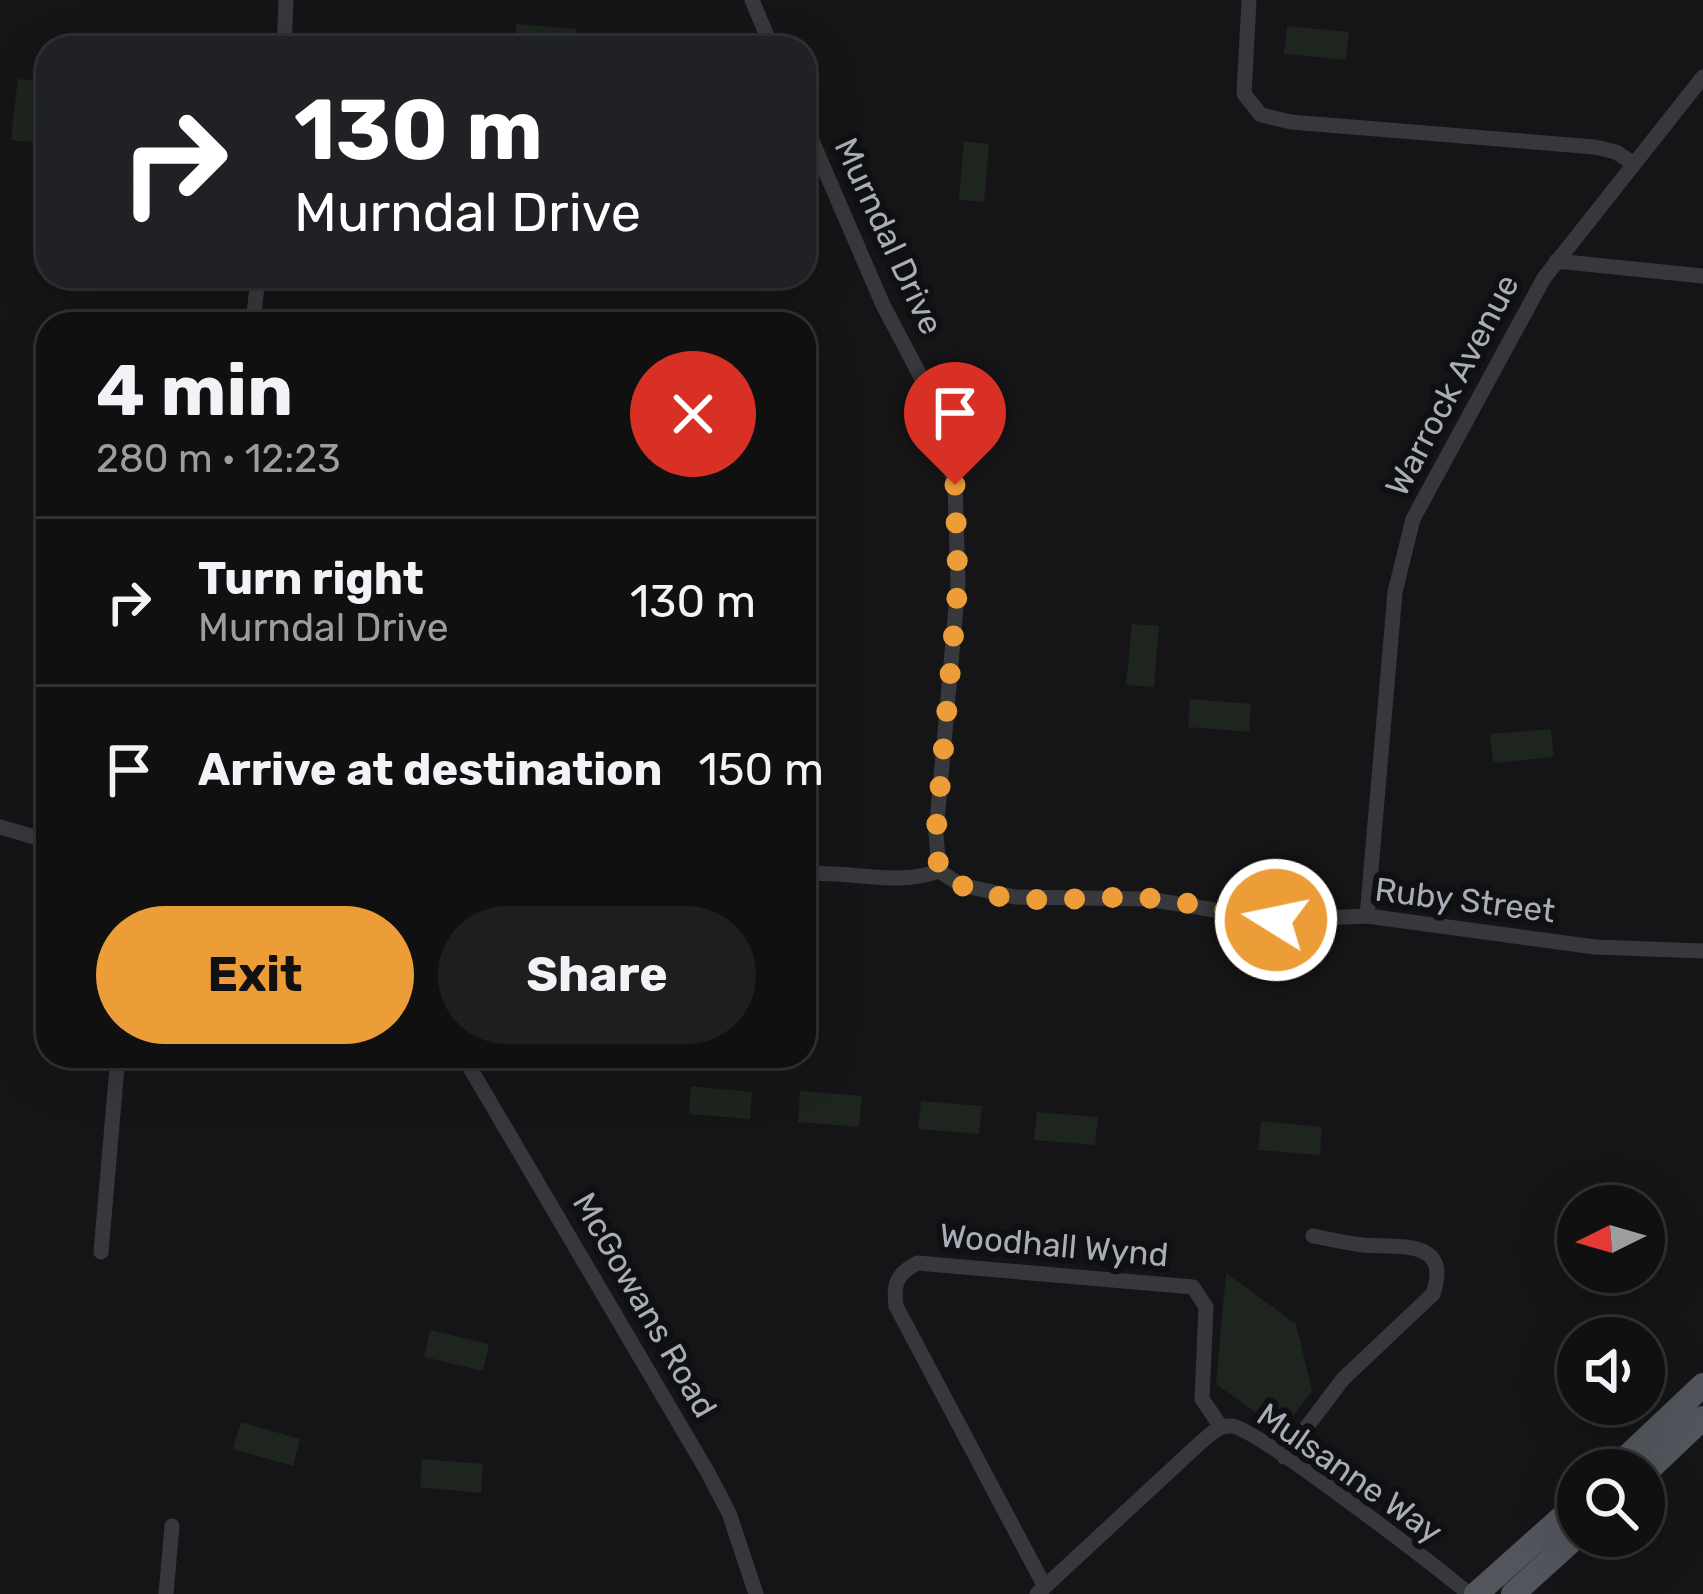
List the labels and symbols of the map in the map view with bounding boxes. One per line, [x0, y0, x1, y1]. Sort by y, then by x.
street label: Murndal Drive [827, 132, 951, 340]
street label: Warrock Avenue [1377, 268, 1527, 502]
pin [904, 362, 1006, 485]
position arrow [1213, 857, 1339, 983]
street label: Ruby Street [1373, 870, 1557, 930]
north arrow [1557, 1185, 1665, 1293]
street label: McGowans Road [565, 1186, 725, 1424]
street label: Woodhall Wynd [938, 1216, 1170, 1274]
street label: Mulsanne Way [1250, 1395, 1450, 1551]

